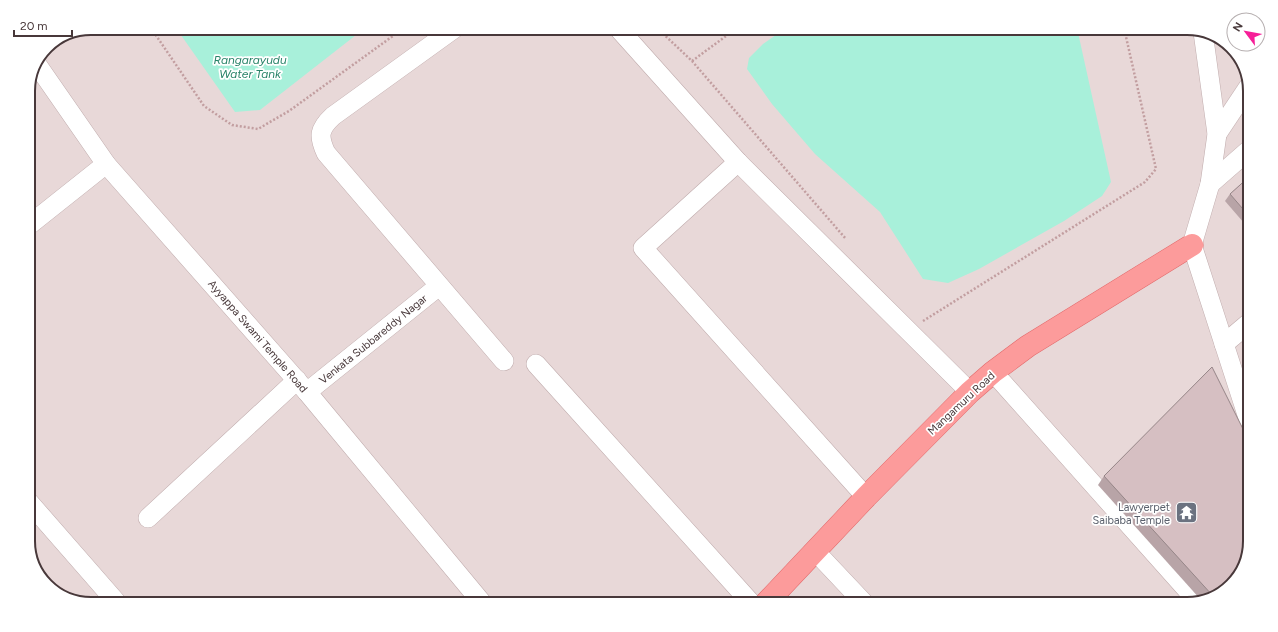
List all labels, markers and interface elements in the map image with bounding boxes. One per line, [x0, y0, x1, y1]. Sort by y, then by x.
scale bar [14, 12, 72, 38]
north arrow [1226, 12, 1266, 52]
text: 20 m [20, 19, 48, 33]
text: N [1230, 20, 1246, 34]
water label: Rangarayudu Water Tank [213, 53, 287, 81]
street label: Ayyappa Swami Temple Road [205, 277, 310, 395]
street label: Venkata Subbareddy Nagar [317, 292, 430, 387]
street label: Mangamuru Road [925, 369, 997, 438]
temple icon: Lawyerpet Saibaba Temple [1173, 500, 1199, 526]
place label: Lawyerpet Saibaba Temple [1093, 501, 1170, 527]

